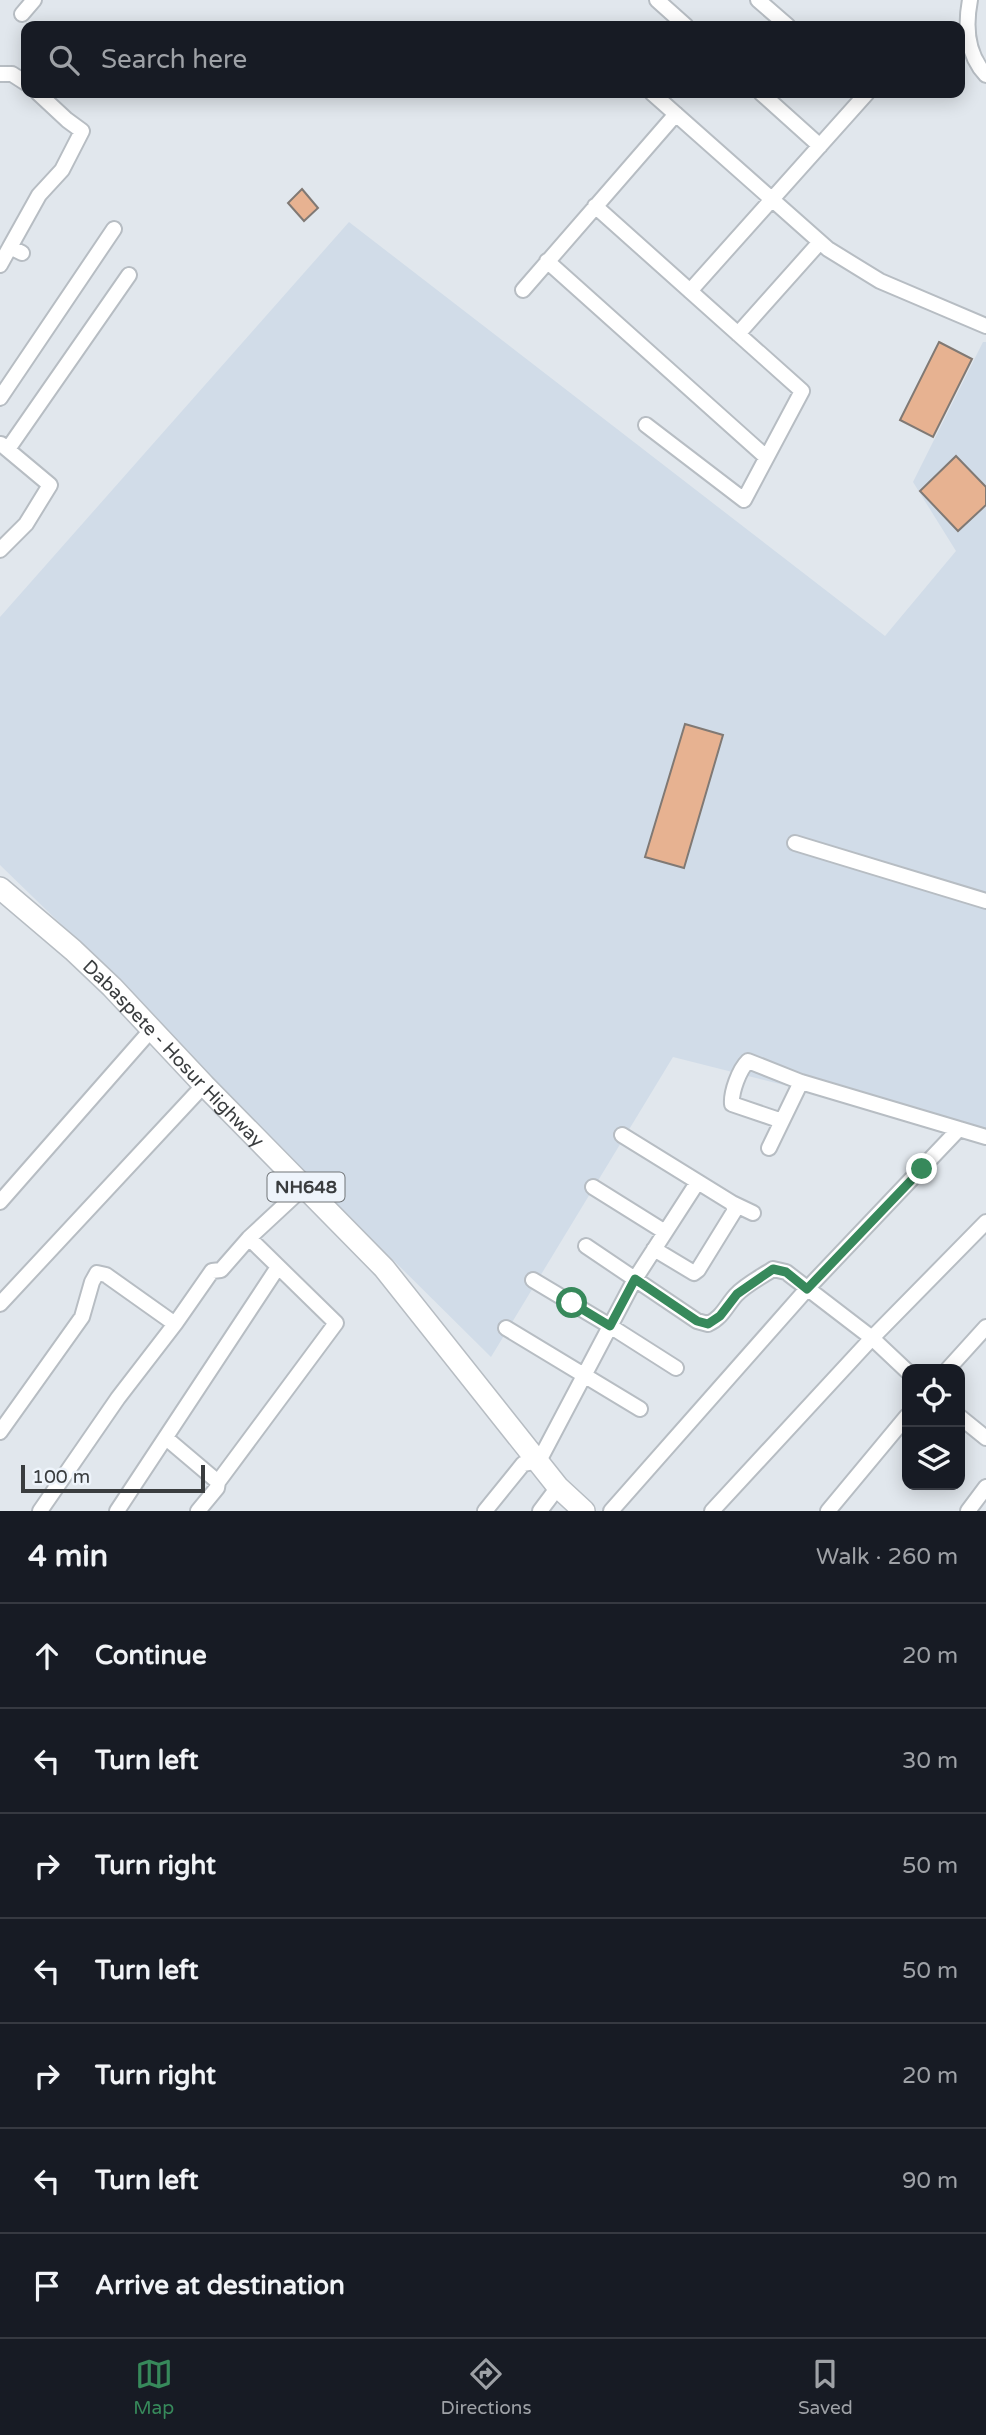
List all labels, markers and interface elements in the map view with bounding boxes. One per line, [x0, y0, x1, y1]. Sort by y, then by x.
search box [21, 21, 965, 98]
icon: search [45, 41, 83, 79]
text: Search here [101, 44, 247, 75]
street label: Dabaspete - Hosur Highway [78, 955, 268, 1152]
route end [906, 1153, 937, 1184]
road number: NH648 [268, 1172, 344, 1202]
route start [556, 1287, 587, 1318]
map controls [902, 1364, 965, 1490]
button: locate [902, 1364, 965, 1427]
button: layers [902, 1427, 965, 1490]
scale bar [21, 1462, 205, 1494]
text: 100 m [32, 1466, 90, 1488]
text: 4 min [28, 1538, 108, 1575]
text: Walk · 260 m [816, 1543, 958, 1571]
icon: ahead [28, 1637, 66, 1675]
text: Continue [95, 1640, 207, 1671]
text: 20 m [902, 1642, 958, 1670]
icon: left [28, 1742, 66, 1780]
text: Turn left [95, 1745, 198, 1776]
text: 30 m [902, 1747, 958, 1775]
icon: right [28, 1847, 66, 1885]
text: Turn right [95, 1850, 216, 1881]
text: 50 m [902, 1852, 958, 1880]
icon: left [28, 1952, 66, 1990]
text: Turn left [95, 1955, 198, 1986]
text: 50 m [902, 1957, 958, 1985]
icon: right [28, 2057, 66, 2095]
text: Turn right [95, 2060, 216, 2091]
text: 20 m [902, 2062, 958, 2090]
icon: left [28, 2162, 66, 2200]
text: Turn left [95, 2165, 198, 2196]
text: 90 m [902, 2167, 958, 2195]
icon: arrive [28, 2267, 66, 2305]
text: Arrive at destination [95, 2270, 345, 2301]
tab: Map [133, 2355, 174, 2419]
tab: Directions [441, 2355, 532, 2419]
tab: Saved [798, 2355, 853, 2419]

